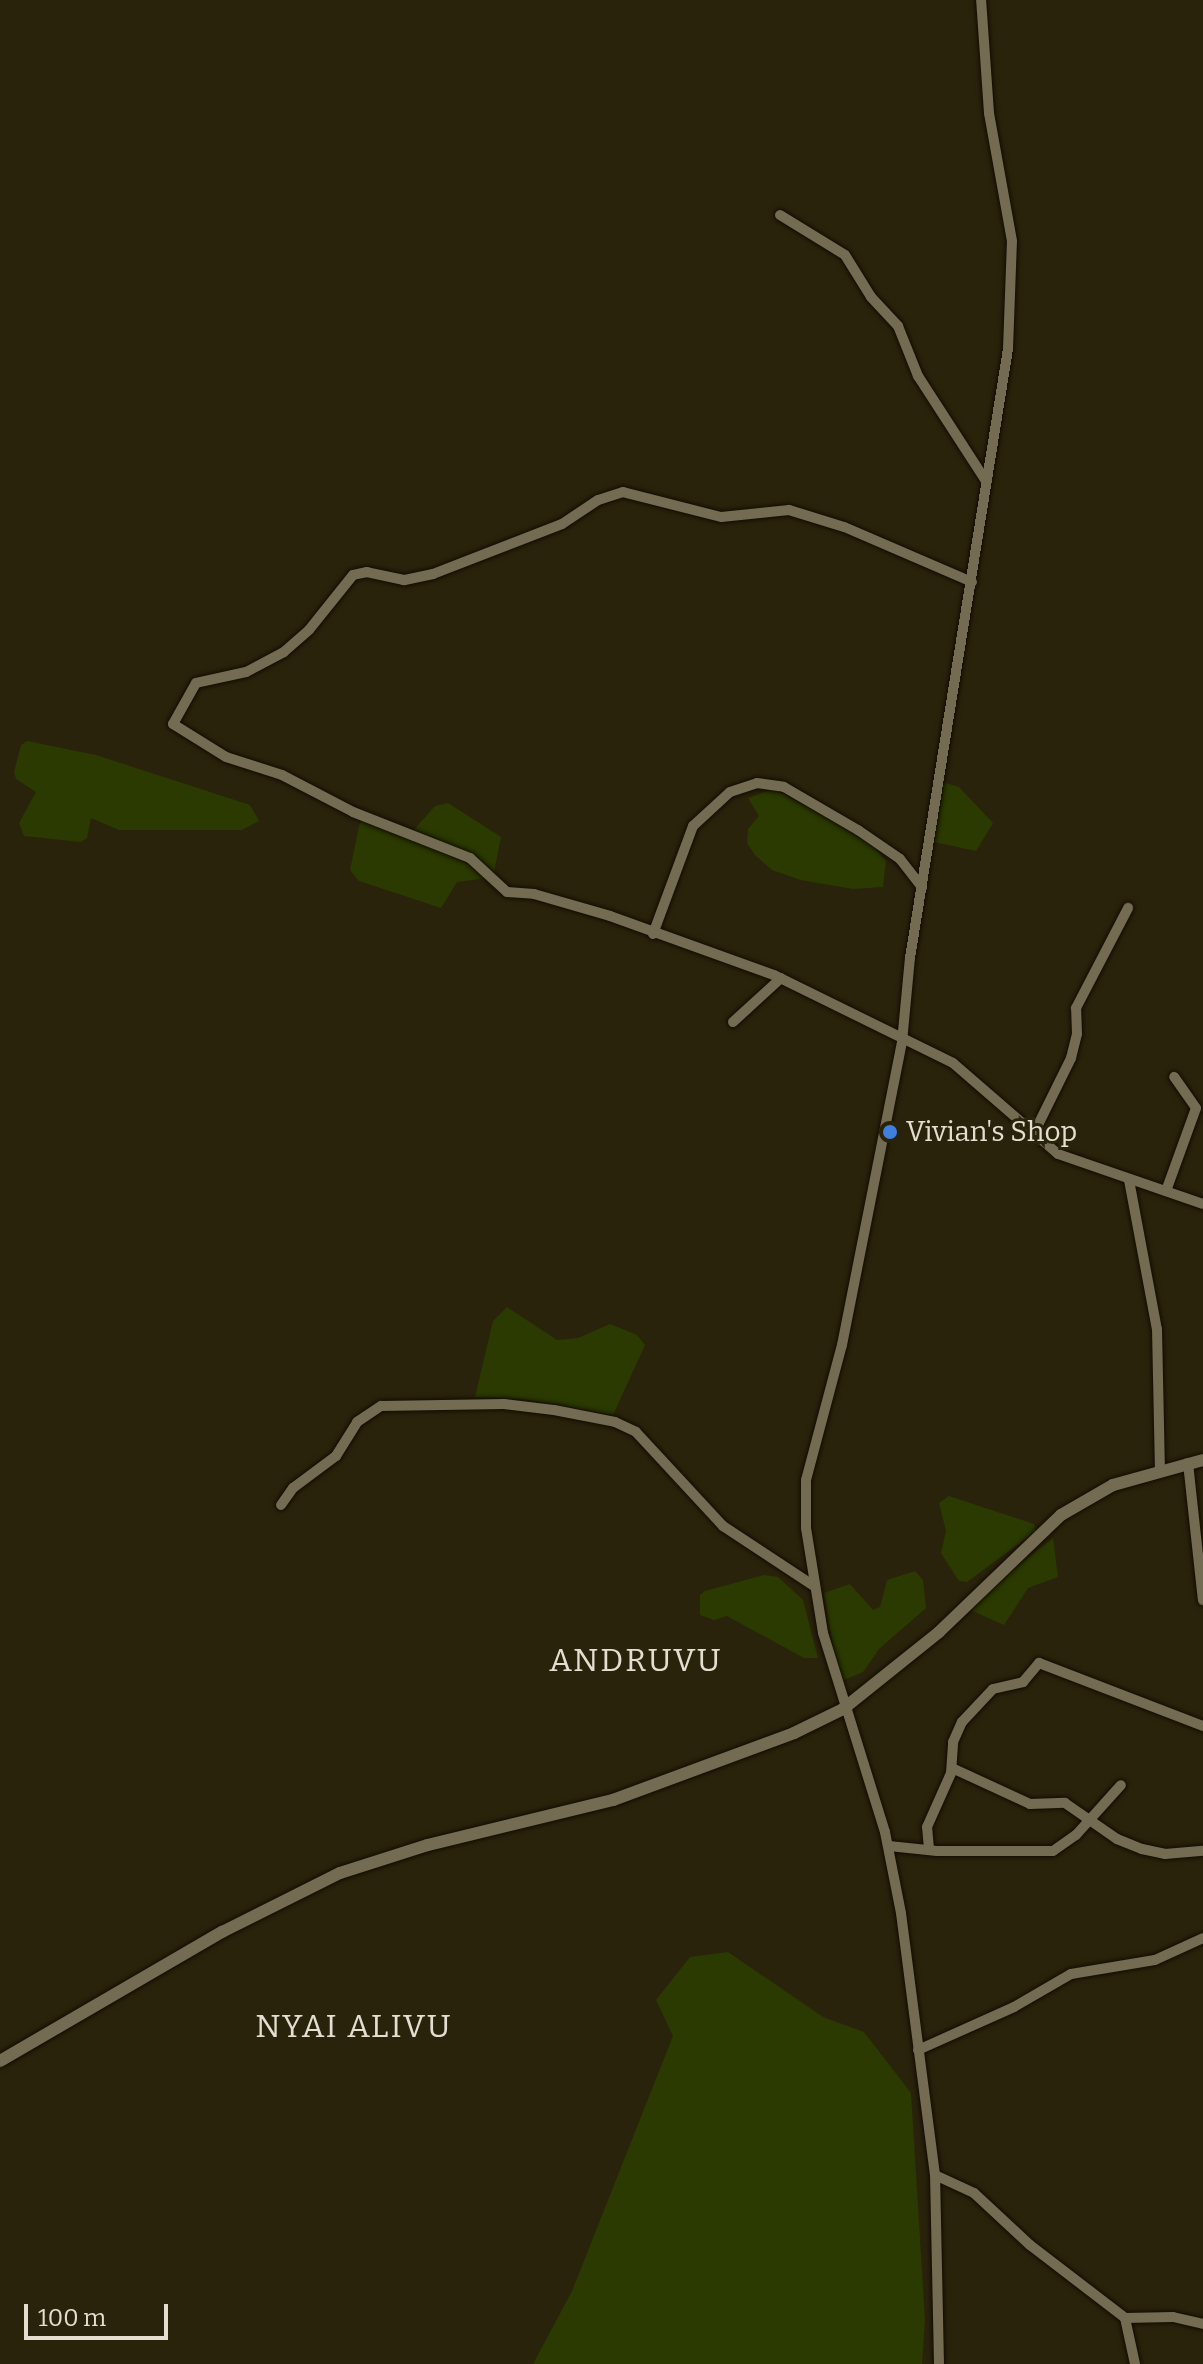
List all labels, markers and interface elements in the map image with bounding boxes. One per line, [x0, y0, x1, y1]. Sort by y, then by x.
place label: Vivian's Shop [906, 1115, 1077, 1149]
marker: Vivian's Shop [881, 1123, 899, 1141]
district label: ANDRUVU [549, 1641, 723, 1679]
district label: NYAI ALIVU [255, 2007, 453, 2045]
scale bar [28, 2288, 172, 2338]
text: 100 m [38, 2304, 106, 2332]

